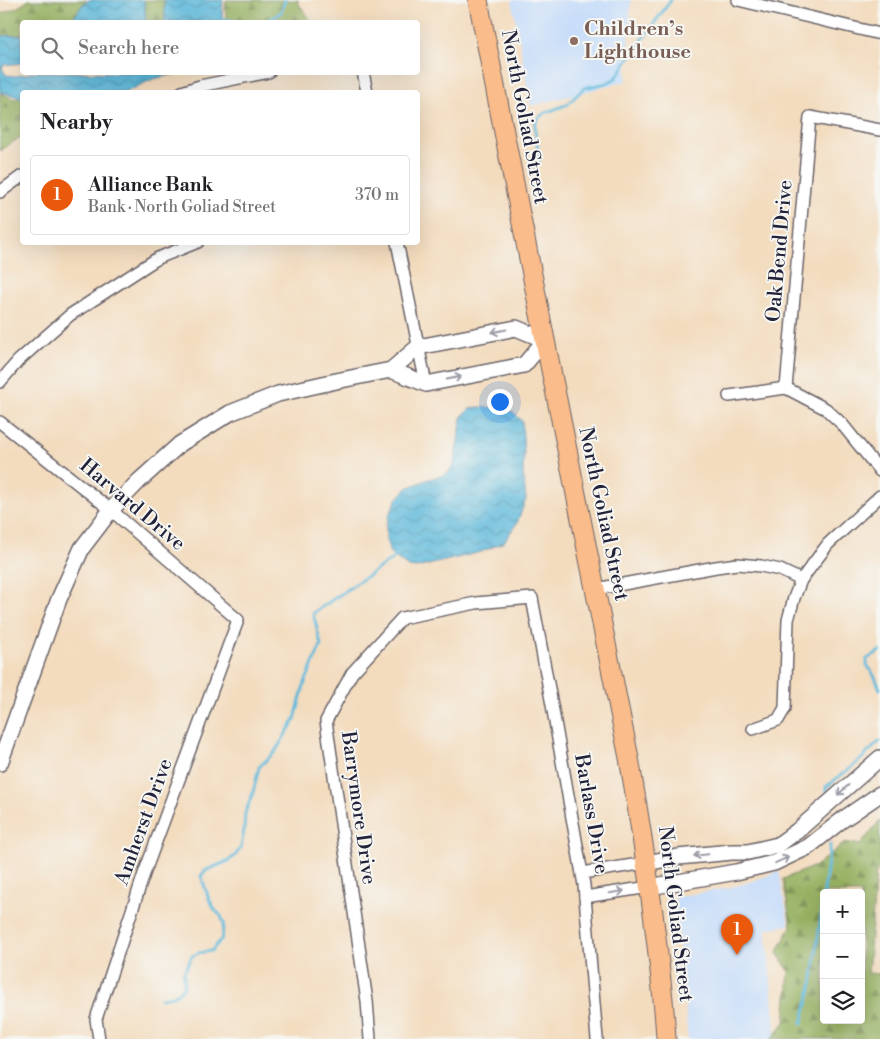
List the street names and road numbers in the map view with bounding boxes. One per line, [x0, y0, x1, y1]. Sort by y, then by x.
street label: North Goliad Street [495, 28, 553, 206]
street label: Oak Bend Drive [761, 179, 799, 323]
street label: North Goliad Street [572, 425, 634, 603]
street label: Harvard Drive [74, 453, 190, 557]
street label: Barrymore Drive [335, 729, 381, 886]
street label: Barlass Drive [568, 751, 614, 876]
street label: Amherst Drive [109, 755, 178, 890]
street label: North Goliad Street [652, 825, 698, 1003]

